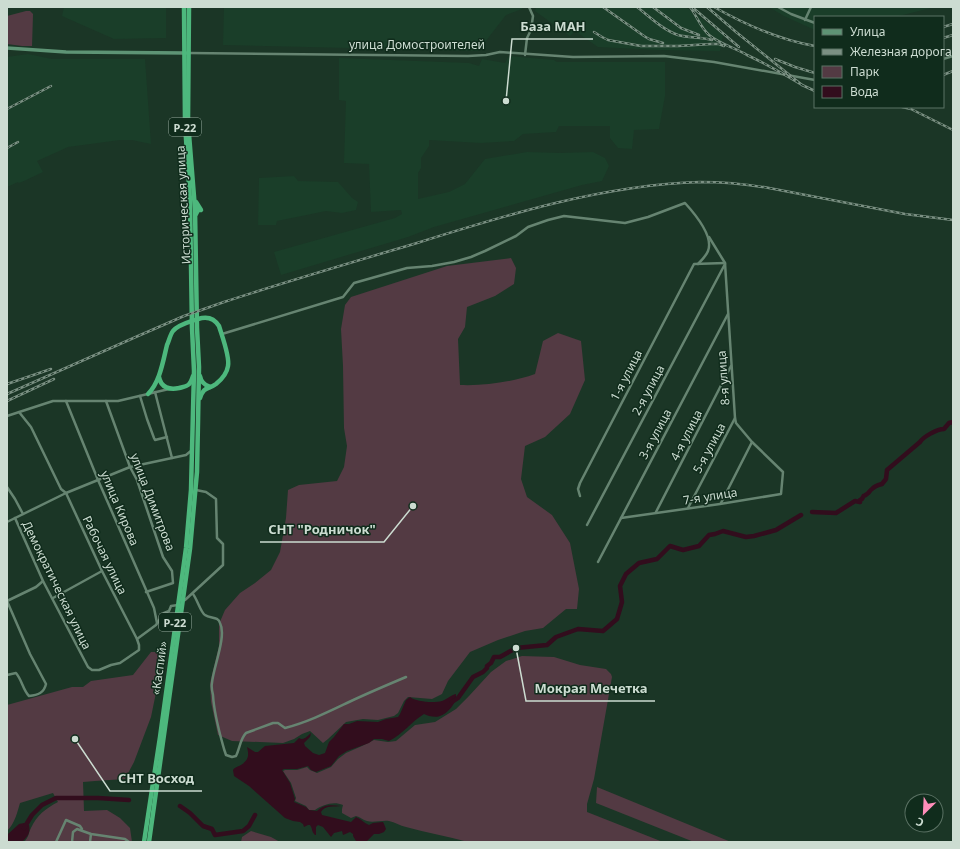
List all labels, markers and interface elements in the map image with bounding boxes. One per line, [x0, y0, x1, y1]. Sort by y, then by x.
callout: База МАН [512, 14, 593, 39]
legend [814, 16, 944, 108]
text: База МАН [520, 17, 586, 35]
text: Улица [850, 23, 885, 40]
street label: улица Домостроителей [349, 36, 485, 53]
text: Железная дорога [850, 43, 952, 60]
text: Парк [850, 63, 880, 80]
text: Вода [850, 83, 879, 100]
road number: Р-22 [169, 118, 201, 136]
street label: Историческая улица [171, 145, 195, 265]
street label: 1-я улица [606, 347, 646, 403]
street label: 8-я улица [713, 350, 733, 406]
street label: 2-я улица [628, 362, 668, 418]
street label: 3-я улица [635, 406, 675, 462]
street label: 4-я улица [666, 407, 706, 463]
street label: 5-я улица [689, 420, 729, 476]
street label: улица Димитрова [127, 451, 179, 553]
street label: улица Кирова [97, 468, 143, 548]
street label: 7-я улица [682, 483, 738, 509]
street label: Рабочая улица [79, 513, 131, 597]
callout: СНТ "Родничок" [260, 517, 384, 542]
street label: Демократическая улица [18, 518, 96, 652]
text: СНТ "Родничок" [268, 520, 376, 538]
road number: Р-22 [159, 613, 191, 631]
street label: «Каспий» [147, 640, 171, 696]
callout: Мокрая Мечетка [526, 676, 655, 701]
text: Мокрая Мечетка [534, 679, 648, 697]
callout: СНТ Восход [110, 766, 202, 791]
text: СНТ Восход [118, 769, 195, 787]
north arrow [904, 793, 944, 833]
text: С [913, 814, 926, 831]

